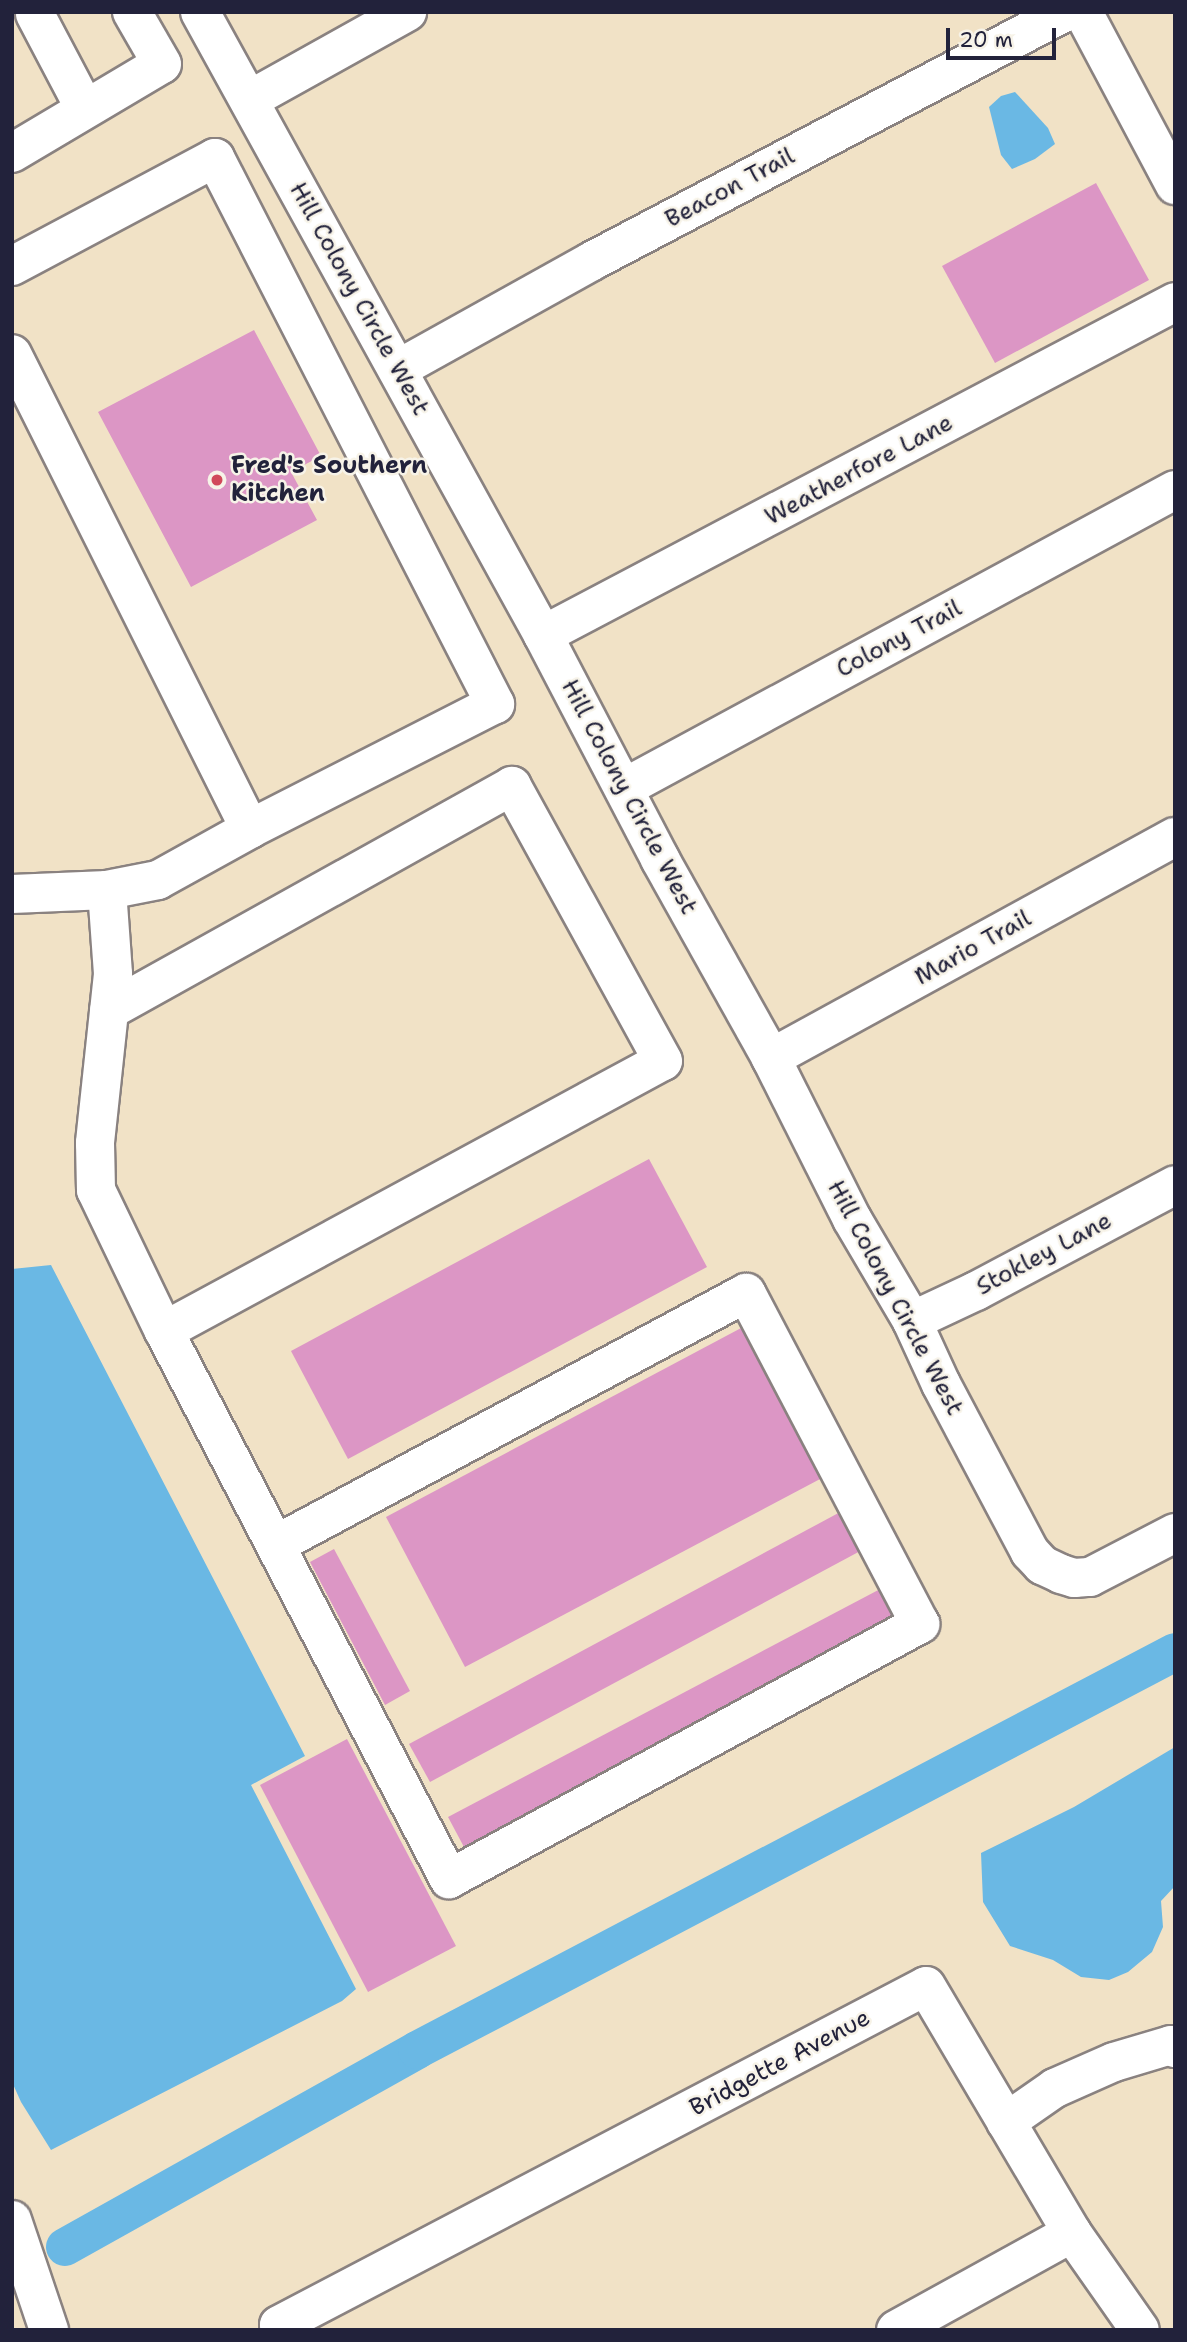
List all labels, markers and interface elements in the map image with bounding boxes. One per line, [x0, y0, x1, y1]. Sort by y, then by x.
scale bar [949, 14, 1059, 58]
text: 20 m [959, 26, 1013, 54]
street label: Beacon Trail [660, 142, 800, 234]
street label: Hill Colony Circle West [283, 178, 435, 420]
street label: Weatherfore Lane [760, 408, 958, 532]
place label: Fred's Southern Kitchen [231, 452, 427, 508]
marker: Fred's Southern Kitchen [209, 472, 225, 488]
street label: Colony Trail [831, 594, 967, 684]
street label: Hill Colony Circle West [555, 675, 703, 919]
street label: Mario Trail [910, 904, 1036, 992]
street label: Hill Colony Circle West [821, 1176, 969, 1420]
street label: Stokley Lane [971, 1206, 1117, 1302]
street label: Bridgette Avenue [685, 2003, 875, 2123]

